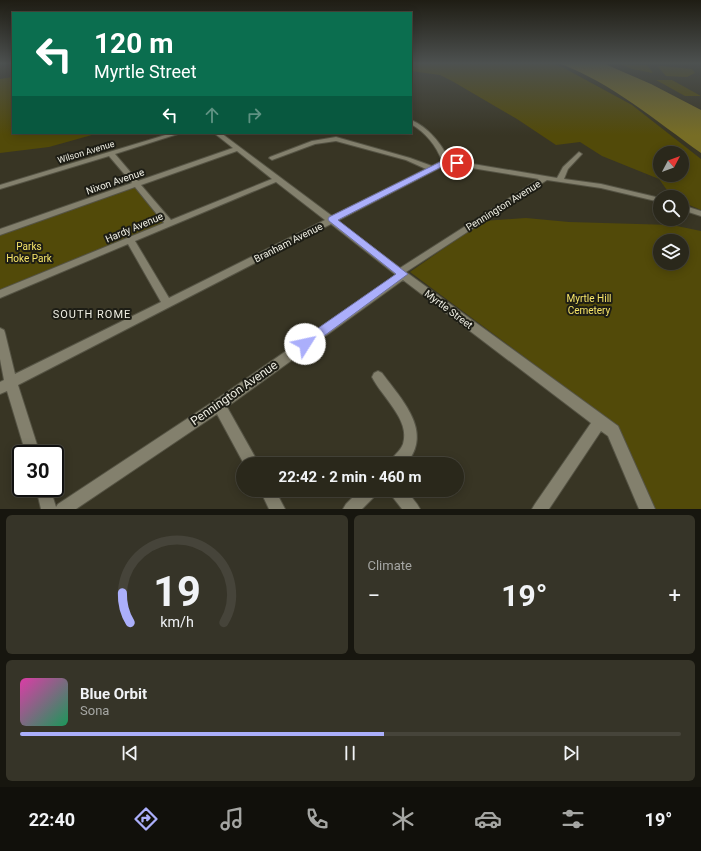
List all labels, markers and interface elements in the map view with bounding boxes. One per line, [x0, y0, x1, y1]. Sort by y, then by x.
text: 120 m [94, 27, 173, 60]
icon: left [28, 28, 80, 80]
text: Myrtle Street [94, 61, 197, 82]
icon: left [159, 104, 181, 126]
icon: ahead [201, 104, 223, 126]
icon: right [243, 104, 265, 126]
street label: Wilson Avenue [56, 139, 116, 165]
pin [440, 146, 474, 180]
north arrow [653, 146, 689, 182]
map controls [653, 146, 689, 270]
icon: arrive [446, 152, 468, 174]
street label: Nixon Avenue [85, 166, 146, 197]
street label: Pennington Avenue [464, 178, 543, 233]
button: search [653, 190, 689, 226]
street label: Hardy Avenue [104, 210, 165, 245]
street label: Branham Avenue [252, 220, 324, 264]
button: layers [653, 234, 689, 270]
park label: Parks Hoke Park [6, 241, 53, 264]
street label: Myrtle Street [423, 288, 475, 331]
park label: Myrtle Hill Cemetery [566, 293, 612, 316]
district label: SOUTH ROME [53, 308, 131, 321]
position arrow [284, 323, 326, 365]
street label: Pennington Avenue [188, 358, 280, 428]
speed limit sign: 30 [12, 445, 64, 497]
text: 22:42 · 2 min · 460 m [279, 468, 421, 486]
text: Climate [368, 558, 412, 573]
text: 19 [153, 566, 201, 615]
text: 19° [501, 578, 547, 613]
text: − [368, 583, 380, 608]
text: + [669, 583, 681, 608]
text: km/h [160, 613, 194, 629]
text: Blue Orbit [80, 685, 147, 703]
text: Sona [80, 703, 109, 718]
icon: previous [119, 742, 141, 764]
icon: pause [339, 742, 361, 764]
icon: next [560, 742, 582, 764]
icon: directions [132, 805, 160, 833]
icon: music [218, 805, 246, 833]
icon: phone [303, 805, 331, 833]
icon: climate [389, 805, 417, 833]
icon: car [474, 805, 502, 833]
icon: filters [559, 805, 587, 833]
text: 22:40 [29, 809, 75, 830]
text: 19° [645, 809, 672, 830]

